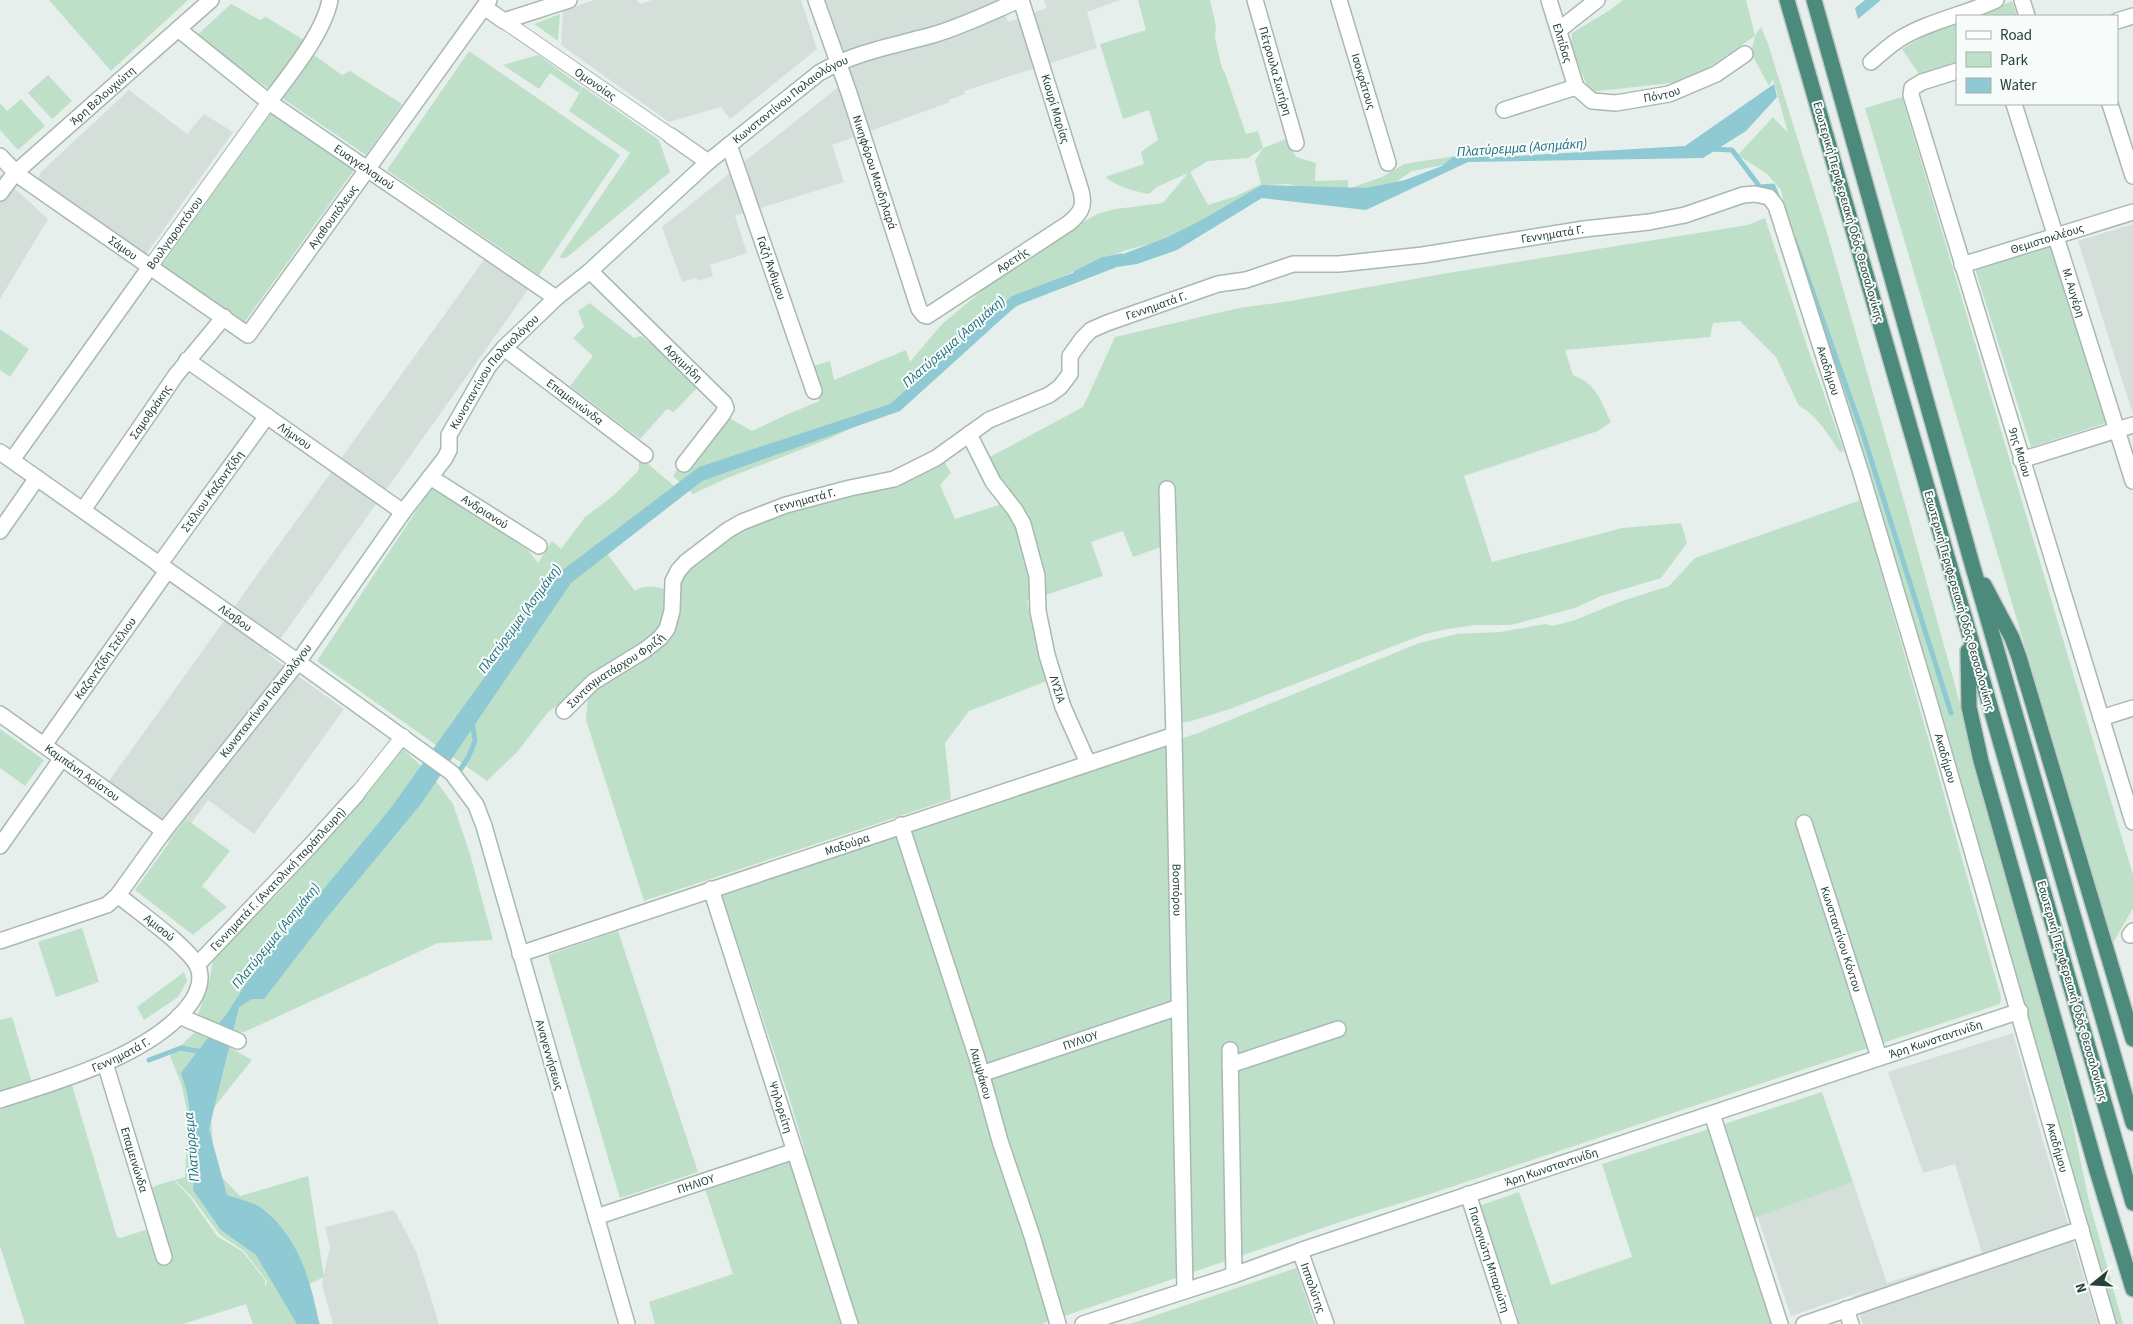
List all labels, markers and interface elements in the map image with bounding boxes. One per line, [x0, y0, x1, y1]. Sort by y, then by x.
legend [1956, 15, 2118, 105]
street label: Ελπίδας [1548, 21, 1576, 65]
street label: Πέτρουλα Σωτήρη [1255, 25, 1296, 118]
text: Road [2000, 25, 2032, 46]
text: Park [2000, 50, 2029, 71]
street label: Κωνσταντίνου Παλαιολόγου [729, 51, 851, 148]
street label: Ισοκράτους [1347, 51, 1380, 112]
street label: Άρη Βελουχιώτη [66, 62, 139, 129]
street label: Ομονοίας [571, 63, 620, 105]
street label: Κιουρί Μαρίας [1036, 72, 1074, 146]
text: Water [2000, 75, 2037, 96]
street label: Πόντου [1642, 82, 1683, 107]
street label: Εσωτερική Περιφερειακή Οδός Θεσσαλονίκης [1808, 100, 1888, 324]
street label: Νικηφόρου Μανδηλαρά [848, 113, 901, 232]
water label: Πλατύρεμμα (Ασημάκη) [1456, 133, 1588, 163]
street label: Ευαγγελισμού [331, 140, 398, 194]
street label: Αγαθουπόλεως [304, 181, 362, 252]
street label: Βουλγαροκτόνου [142, 193, 207, 273]
street label: Θεμιστοκλέους [2008, 219, 2086, 258]
street label: Γεννηματά Γ. [1520, 221, 1585, 248]
street label: Σάμου [105, 232, 141, 264]
street label: Γαζή Άνθιμου [753, 234, 790, 302]
street label: Αρετής [993, 243, 1032, 277]
street label: Μ. Αυγέρη [2058, 266, 2089, 320]
street label: Γεννηματά Γ. [1123, 287, 1189, 324]
water label: Πλατύρεμμα (Ασημάκη) [898, 291, 1010, 393]
street label: Κωνσταντίνου Παλαιολόγου [446, 311, 542, 432]
street label: Αρχιμήδη [660, 340, 706, 386]
street label: Ακαδήμου [1813, 344, 1844, 397]
street label: Επαμεινώνδα [543, 375, 607, 429]
street label: Σαμοθράκης [126, 381, 175, 443]
street label: Λήμνου [275, 418, 315, 454]
street label: 9ης Μαίου [2005, 425, 2036, 479]
street label: Στέλιου Καζαντζίδη [177, 447, 248, 536]
street label: Γεννηματά Γ. [771, 484, 837, 517]
street label: Εσωτερική Περιφερειακή Οδός Θεσσαλονίκης [1919, 489, 1999, 713]
street label: Ανδριανού [458, 490, 512, 533]
water label: Πλατύρεμμα (Ασημάκη) [473, 560, 567, 678]
street label: Λέσβου [215, 600, 256, 636]
street label: Καζαντζίδη Στέλιου [70, 614, 140, 703]
street label: Συνταγματάρχου Φριζή [563, 630, 669, 712]
street label: Κωνσταντίνου Παλαιολόγου [216, 640, 316, 762]
street label: ΛΥΣΙΑ [1045, 673, 1070, 706]
street label: Ακαδήμου [1930, 731, 1961, 785]
street label: Καμπάνη Αρίστου [41, 740, 123, 805]
street label: Γεννηματά Γ. (Ανατολική παράπλευρη) [206, 803, 350, 955]
street label: Μαξούρα [822, 829, 872, 860]
street label: Βοσπόρου [1168, 863, 1186, 916]
water label: Πλατύρεμμα (Ασημάκη) [227, 879, 325, 993]
street label: Εσωτερική Περιφερειακή Οδός Θεσσαλονίκης [2032, 879, 2112, 1103]
street label: Κωνσταντίνου Κόντου [1816, 884, 1866, 994]
street label: Αμισού [140, 910, 178, 946]
street label: Άρη Κωνσταντινίδη [1887, 1016, 1984, 1063]
street label: Αναγεννήσεως [531, 1018, 567, 1092]
street label: ΠΥΛΙΟΥ [1061, 1026, 1101, 1054]
street label: Γεννηματά Γ. [89, 1033, 153, 1076]
street label: Λαμψάκου [966, 1045, 997, 1101]
street label: Ψηλορείτη [764, 1079, 797, 1135]
water label: Πλατύρρεμα [179, 1111, 205, 1183]
street label: Ακαδήμου [2042, 1121, 2073, 1174]
street label: Επαμεινώνδα [116, 1125, 152, 1195]
street label: Άρη Κωνσταντινίδη [1503, 1144, 1600, 1190]
street label: ΠΗΛΙΟΥ [675, 1170, 717, 1198]
street label: Παναγιώτη Μπαριώτη [1464, 1205, 1514, 1315]
north arrow [2068, 1259, 2118, 1309]
street label: Ιππολύτης [1296, 1260, 1330, 1315]
text: N [2071, 1280, 2093, 1295]

